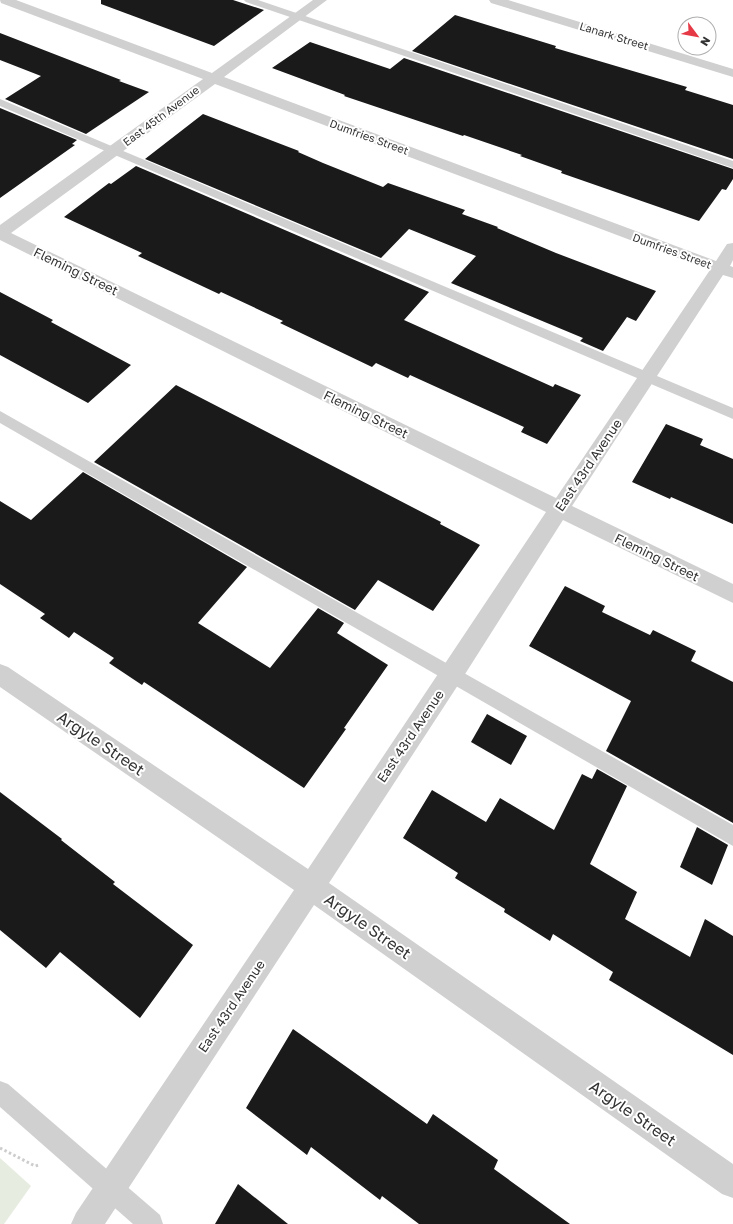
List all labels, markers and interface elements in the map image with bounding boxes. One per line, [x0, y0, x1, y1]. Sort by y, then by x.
north arrow [677, 16, 717, 56]
street label: Lanark Street [578, 19, 650, 52]
text: N [698, 35, 714, 49]
street label: East 45th Avenue [120, 83, 201, 148]
street label: Dumfries Street [328, 116, 410, 157]
street label: Dumfries Street [631, 230, 713, 271]
street label: Fleming Street [31, 244, 121, 298]
street label: Fleming Street [321, 387, 411, 441]
street label: East 43rd Avenue [551, 416, 625, 514]
street label: Fleming Street [612, 530, 702, 584]
street label: East 43rd Avenue [373, 687, 447, 785]
street label: Argyle Street [53, 706, 149, 780]
street label: Argyle Street [321, 889, 415, 963]
street label: East 43rd Avenue [194, 957, 268, 1055]
street label: Argyle Street [586, 1076, 680, 1150]

